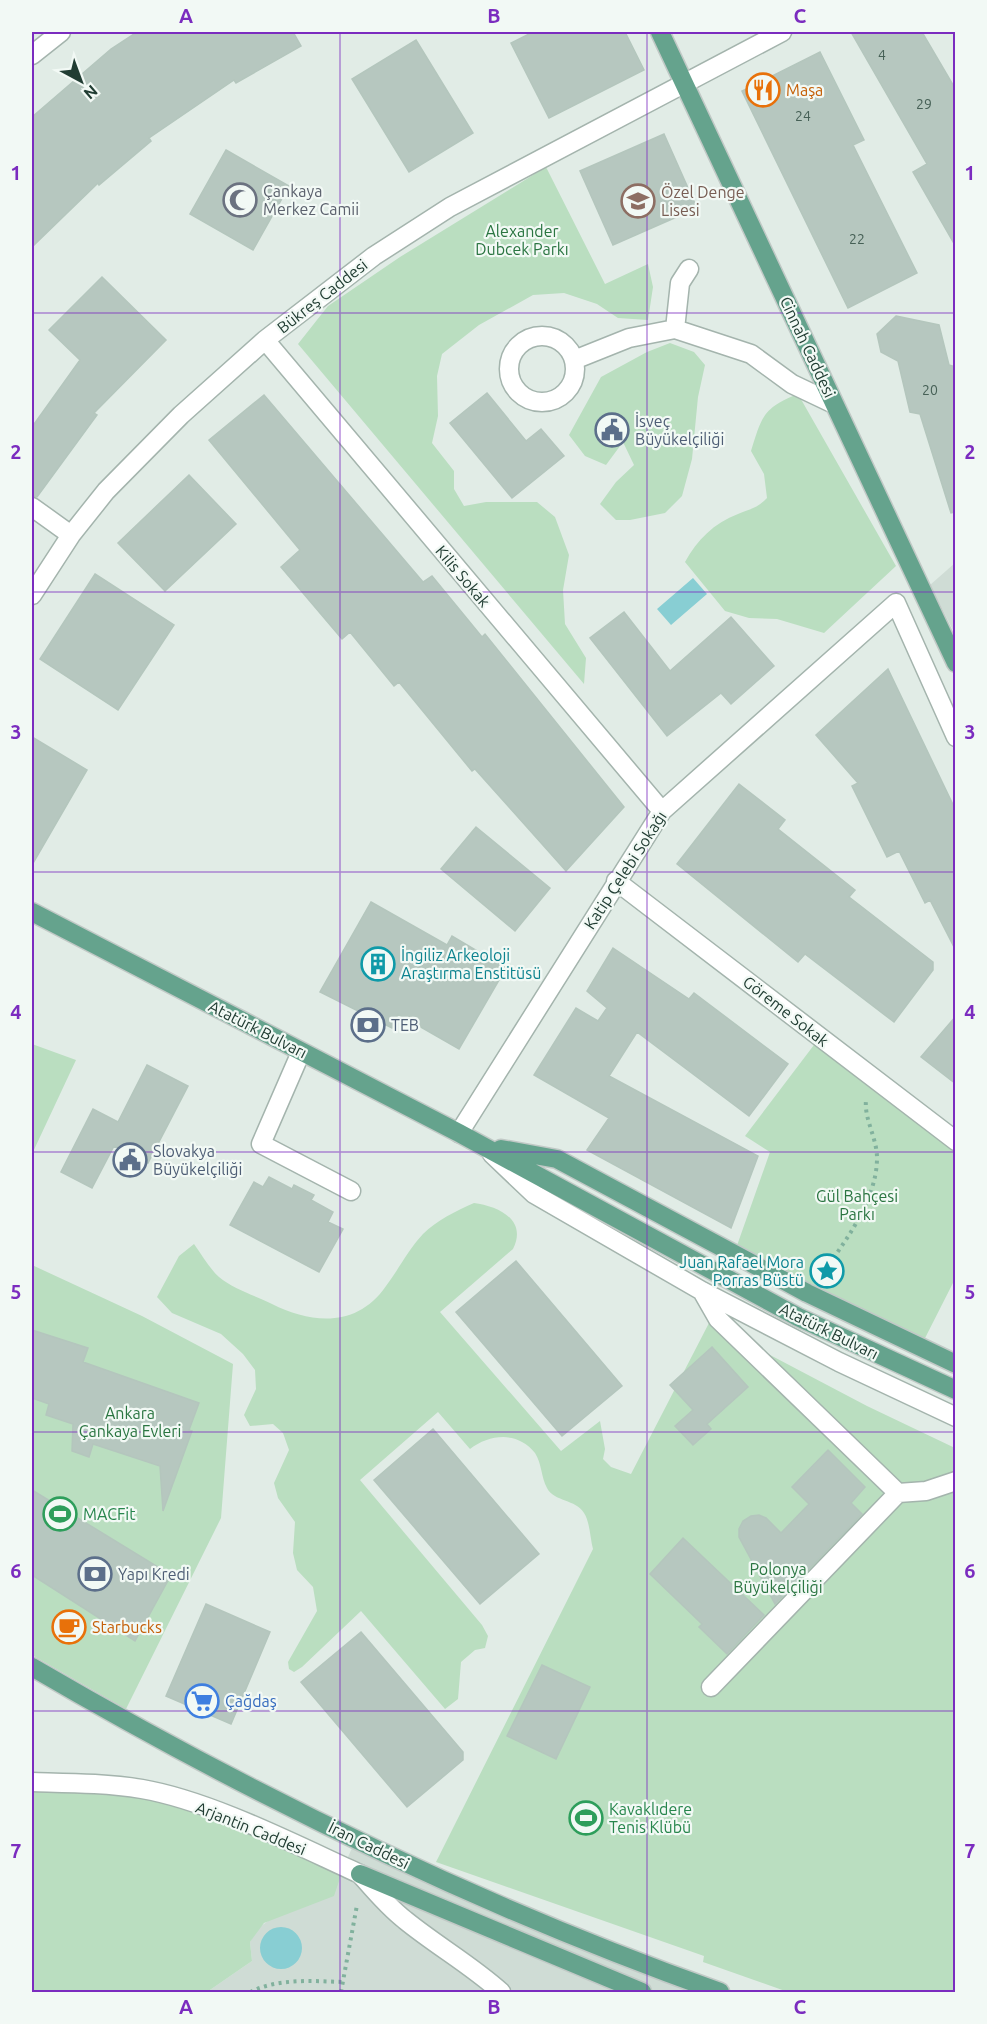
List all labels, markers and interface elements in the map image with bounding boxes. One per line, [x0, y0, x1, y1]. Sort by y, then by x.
text: A [179, 4, 193, 27]
text: B [487, 4, 501, 27]
text: C [794, 4, 807, 27]
house number: 4 [878, 47, 886, 63]
north arrow [51, 51, 111, 111]
restaurant icon: Maşa [745, 72, 781, 108]
place label: Maşa [786, 81, 823, 99]
text: N [80, 82, 101, 103]
house number: 29 [916, 96, 932, 112]
house number: 24 [795, 108, 811, 124]
text: 1 [10, 161, 22, 184]
text: 1 [964, 161, 976, 184]
mosque icon: Çankaya Merkez Camii [222, 182, 258, 218]
place label: Çankaya Merkez Camii [263, 182, 359, 218]
school or university icon: Özel Denge Lisesi [620, 183, 656, 219]
place label: Özel Denge Lisesi [661, 183, 745, 219]
park label: Alexander Dubcek Parkı [475, 222, 569, 258]
house number: 22 [849, 231, 865, 247]
street label: Bükreş Caddesi [273, 255, 371, 337]
street label: Cinnah Caddesi [777, 294, 839, 400]
house number: 20 [922, 382, 938, 398]
public building icon: İsveç Büyükelçiliği [594, 412, 630, 448]
place label: İsveç Büyükelçiliği [635, 412, 724, 448]
text: 2 [10, 440, 22, 463]
text: 2 [964, 440, 976, 463]
street label: Kilis Sokak [432, 542, 494, 610]
text: 3 [10, 720, 22, 743]
text: 3 [964, 720, 976, 743]
street label: Katip Çelebi Sokağı [580, 808, 670, 932]
building icon: İngiliz Arkeoloji Araştırma Enstitüsü [360, 946, 396, 982]
place label: İngiliz Arkeoloji Araştırma Enstitüsü [401, 946, 541, 982]
street label: Göreme Sokak [740, 972, 832, 1050]
street label: Atatürk Bulvarı [206, 997, 310, 1061]
text: 4 [10, 1000, 22, 1023]
text: 4 [964, 1000, 976, 1023]
bank icon: TEB [350, 1007, 386, 1043]
place label: TEB [391, 1016, 419, 1034]
public building icon: Slovakya Büyükelçiliği [112, 1142, 148, 1178]
place label: Slovakya Büyükelçiliği [153, 1142, 242, 1178]
park label: Gül Bahçesi Parkı [816, 1187, 898, 1223]
place label: Juan Rafael Mora Porras Büstü [679, 1253, 804, 1289]
place icon: Juan Rafael Mora Porras Büstü [809, 1253, 845, 1289]
text: 5 [10, 1280, 22, 1303]
text: 5 [964, 1280, 976, 1303]
street label: Atatürk Bulvarı [777, 1299, 881, 1363]
park label: Ankara Çankaya Evleri [79, 1404, 181, 1440]
sports icon: MACFit [42, 1496, 78, 1532]
place label: MACFit [83, 1505, 136, 1523]
bank icon: Yapı Kredi [77, 1556, 113, 1592]
text: 6 [10, 1559, 22, 1582]
text: 6 [964, 1559, 976, 1582]
park label: Polonya Büyükelçiliği [733, 1560, 823, 1596]
place label: Yapı Kredi [118, 1565, 190, 1583]
cafe icon: Starbucks [51, 1609, 87, 1645]
place label: Starbucks [92, 1618, 162, 1636]
supermarket icon: Çağdaş [184, 1683, 220, 1719]
place label: Çağdaş [225, 1692, 277, 1710]
street label: Arjantin Caddesi [193, 1798, 309, 1858]
sports icon: Kavaklıdere Tenis Klübü [568, 1800, 604, 1836]
place label: Kavaklıdere Tenis Klübü [609, 1800, 692, 1836]
street label: İran Caddesi [326, 1818, 412, 1872]
text: 7 [10, 1839, 22, 1862]
text: 7 [964, 1839, 976, 1862]
text: A [179, 1995, 193, 2018]
text: B [487, 1995, 501, 2018]
text: C [794, 1995, 807, 2018]

